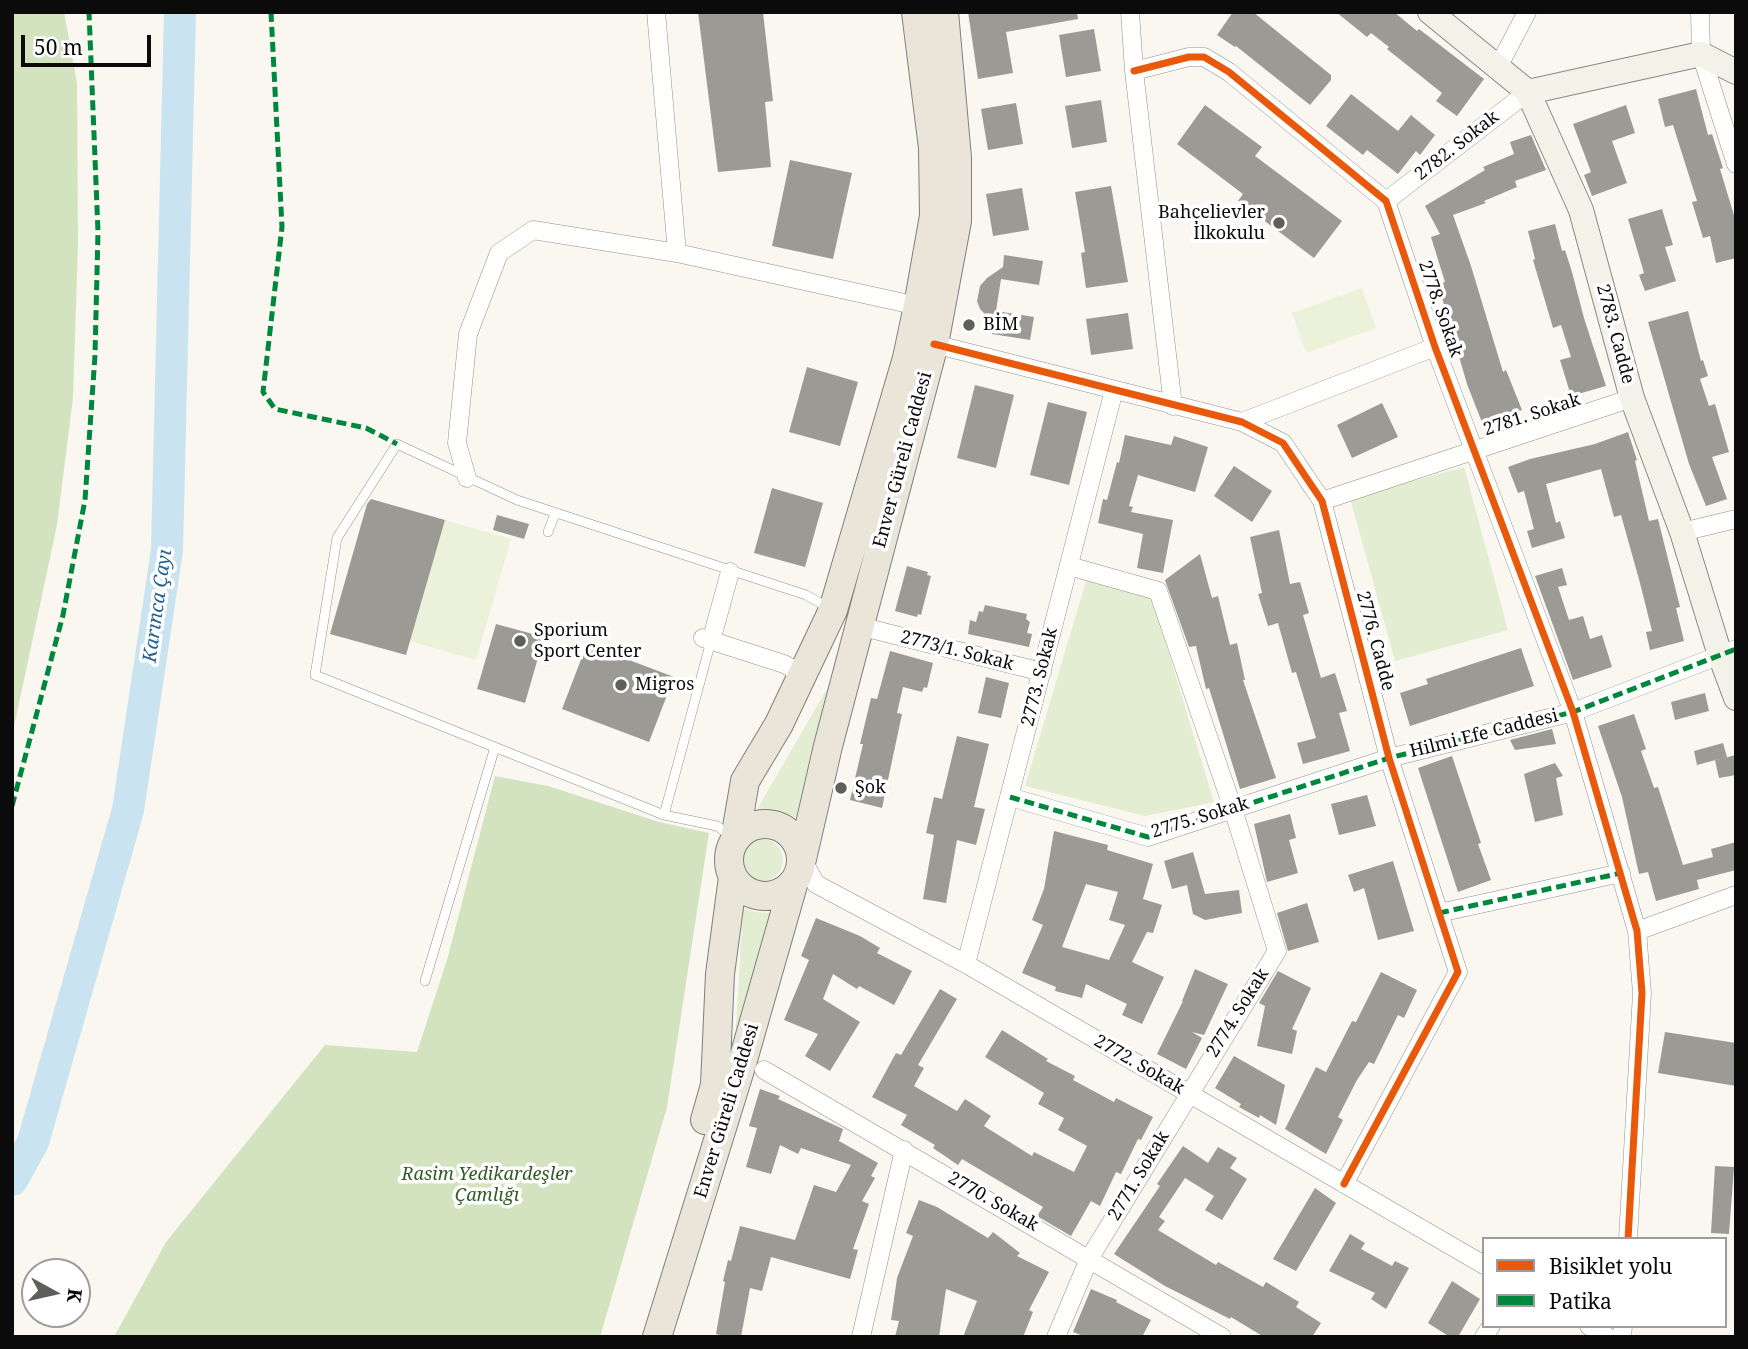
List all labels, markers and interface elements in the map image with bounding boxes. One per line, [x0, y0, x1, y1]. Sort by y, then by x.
scale bar [24, 21, 154, 65]
text: 50 m [34, 33, 83, 61]
street label: 2782. Sokak [1411, 106, 1503, 186]
place label: Bahçelievler İlkokulu [1158, 202, 1265, 244]
marker: Bahçelievler İlkokulu [1271, 215, 1287, 231]
street label: 2778. Sokak [1413, 258, 1467, 360]
street label: 2783. Cadde [1591, 282, 1639, 386]
place label: BİM [983, 314, 1018, 336]
marker: BİM [961, 317, 977, 333]
street label: Enver Güreli Caddesi [869, 370, 937, 550]
street label: 2781. Sokak [1481, 389, 1583, 441]
water label: Karınca Çayı [139, 548, 177, 664]
street label: 2776. Cadde [1351, 589, 1399, 693]
place label: Sporium Sport Center [534, 620, 641, 662]
street label: 2773. Sokak [1017, 625, 1063, 729]
street label: 2773/1. Sokak [898, 626, 1016, 676]
marker: Sporium Sport Center [512, 633, 528, 649]
place label: Migros [635, 674, 694, 696]
marker: Migros [613, 677, 629, 693]
street label: Hilmi Efe Caddesi [1408, 705, 1560, 763]
place label: Şok [855, 777, 886, 799]
marker: Şok [833, 780, 849, 796]
street label: 2775. Sokak [1149, 793, 1251, 843]
street label: 2774. Sokak [1202, 965, 1274, 1061]
street label: Enver Güreli Caddesi [690, 1021, 764, 1201]
street label: 2772. Sokak [1090, 1030, 1188, 1100]
street label: 2771. Sokak [1104, 1127, 1174, 1225]
park label: Rasim Yedikardeşler Çamlığı [402, 1164, 572, 1206]
street label: 2770. Sokak [944, 1167, 1042, 1237]
legend [1482, 1237, 1727, 1328]
text: Bisiklet yolu [1549, 1252, 1672, 1280]
north arrow [21, 1258, 91, 1328]
text: K [61, 1287, 89, 1304]
text: Patika [1549, 1287, 1612, 1315]

